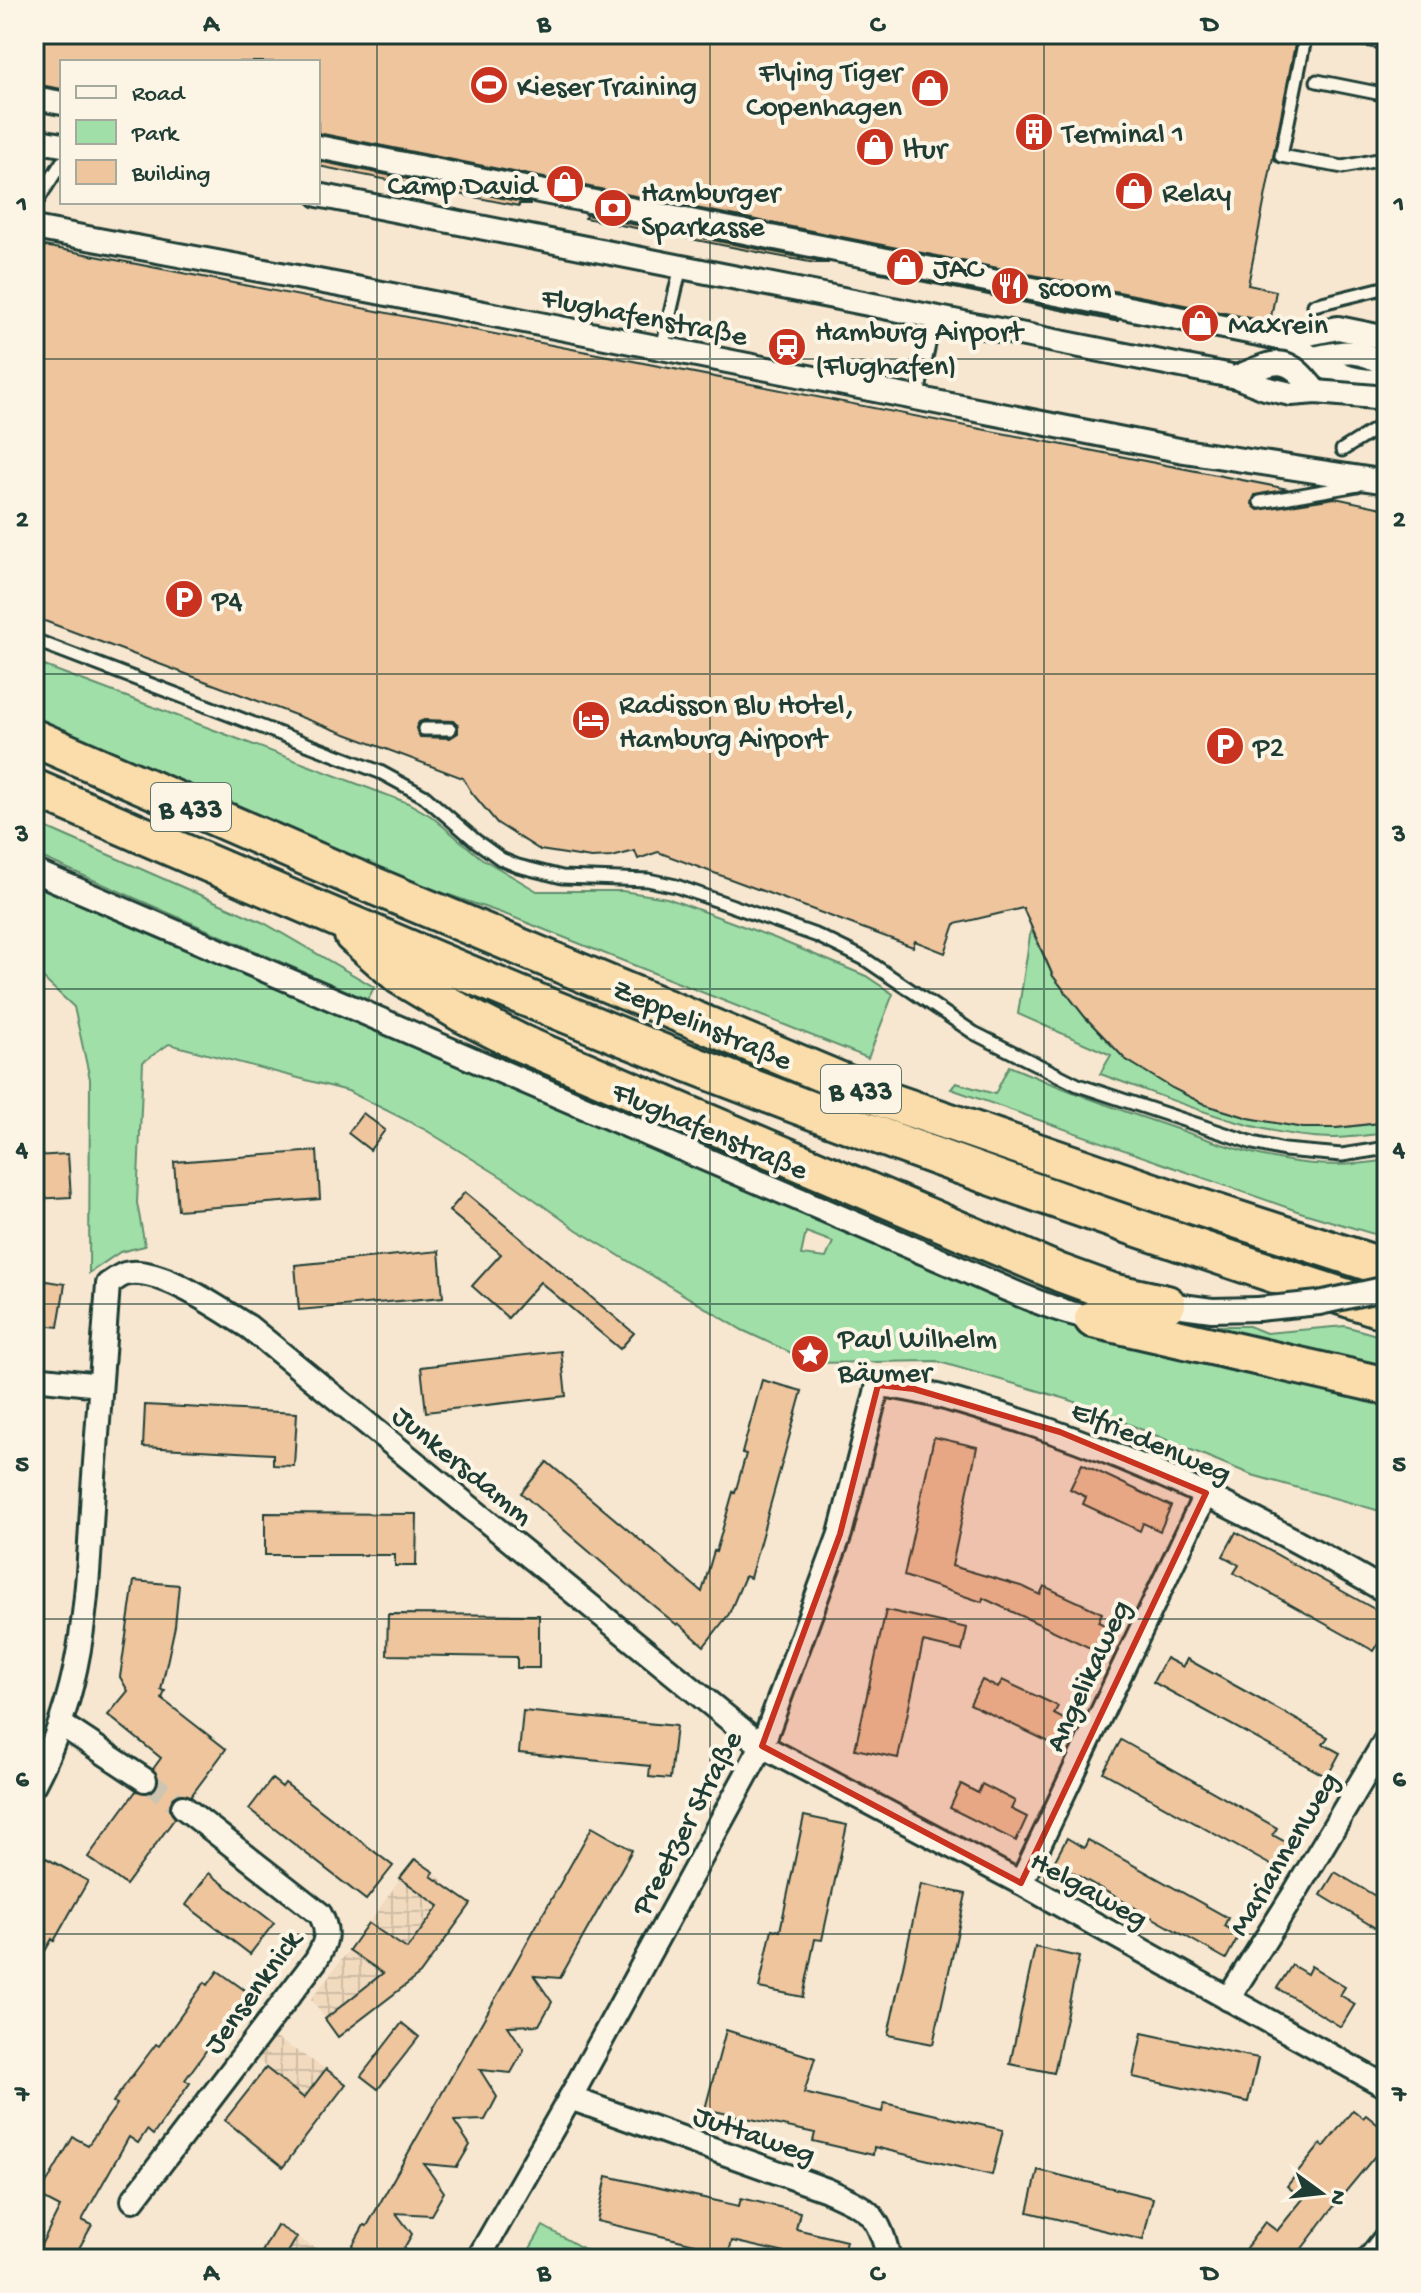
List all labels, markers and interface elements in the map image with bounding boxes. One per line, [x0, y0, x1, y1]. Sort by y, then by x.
text: A [202, 11, 220, 42]
text: B [536, 11, 552, 42]
text: C [870, 11, 887, 42]
text: D [1200, 11, 1220, 42]
place label: Flying Tiger Copenhagen [746, 58, 904, 127]
legend [60, 60, 320, 204]
sports icon: Kieser Training [468, 64, 510, 106]
shop icon: Flying Tiger Copenhagen [909, 67, 951, 109]
place label: Kieser Training [517, 72, 697, 107]
text: Road [132, 81, 186, 110]
building icon: Terminal 1 [1013, 111, 1055, 153]
place label: Terminal 1 [1060, 119, 1184, 154]
text: Park [131, 121, 180, 150]
shop icon: ltur [854, 126, 896, 168]
place label: ltur [903, 134, 949, 169]
text: Building [131, 161, 210, 190]
shop icon: Camp David [544, 163, 586, 205]
shop icon: Relay [1113, 170, 1155, 212]
place label: Camp David [387, 171, 539, 206]
place label: Hamburger Sparkasse [641, 178, 782, 247]
place label: Relay [1162, 178, 1231, 213]
bank icon: Hamburger Sparkasse [592, 187, 634, 229]
text: 1 [16, 191, 27, 222]
text: 1 [1393, 191, 1404, 222]
shop icon: JAC [884, 246, 926, 288]
place label: JAC [933, 254, 985, 289]
restaurant icon: scoom [989, 265, 1031, 307]
place label: scoom [1038, 273, 1112, 308]
street label: Flughafenstraße [537, 282, 751, 357]
shop icon: Maxrein [1179, 302, 1221, 344]
place label: Maxrein [1228, 310, 1328, 345]
place label: Hamburg Airport (Flughafen) [815, 317, 1026, 386]
station icon: Hamburg Airport (Flughafen) [766, 326, 808, 368]
text: 2 [16, 506, 29, 537]
text: 2 [1393, 506, 1406, 537]
parking icon: P4 [163, 578, 205, 620]
place label: P4 [211, 586, 243, 621]
place label: Radisson Blu Hotel, Hamburg Airport [619, 690, 854, 759]
hotel icon: Radisson Blu Hotel, Hamburg Airport [570, 699, 612, 741]
parking icon: P2 [1204, 725, 1246, 767]
place label: P2 [1252, 733, 1284, 768]
road number: B 433 [151, 783, 231, 831]
text: 3 [14, 821, 29, 852]
text: 3 [1391, 821, 1406, 852]
street label: Zeppelinstraße [606, 974, 797, 1081]
road number: B 433 [821, 1065, 901, 1113]
street label: Flughafenstraße [605, 1076, 813, 1190]
text: 4 [15, 1136, 29, 1167]
text: 4 [1392, 1136, 1406, 1167]
place label: Paul Wilhelm Bäumer [837, 1324, 997, 1393]
place icon: Paul Wilhelm Bäumer [789, 1333, 831, 1375]
street label: Elfriedenweg [1065, 1395, 1235, 1494]
street label: Junkersdamm [383, 1400, 539, 1535]
text: 5 [15, 1451, 29, 1482]
text: 5 [1392, 1451, 1406, 1482]
street label: Angelikaweg [1040, 1595, 1140, 1758]
street label: Preetzer Straße [625, 1725, 753, 1923]
text: 6 [15, 1766, 29, 1797]
text: 6 [1392, 1766, 1406, 1797]
street label: Mariannenweg [1223, 1767, 1349, 1944]
street label: Helgaweg [1023, 1845, 1153, 1938]
street label: Jensenknick [198, 1923, 313, 2062]
text: 7 [13, 2081, 30, 2112]
text: 7 [1390, 2081, 1407, 2112]
street label: Juttaweg [688, 2100, 819, 2174]
north arrow [1281, 2153, 1361, 2233]
text: N [1322, 2187, 1351, 2207]
text: A [202, 2260, 220, 2291]
text: B [536, 2260, 552, 2291]
text: C [870, 2260, 887, 2291]
text: D [1200, 2260, 1220, 2291]

